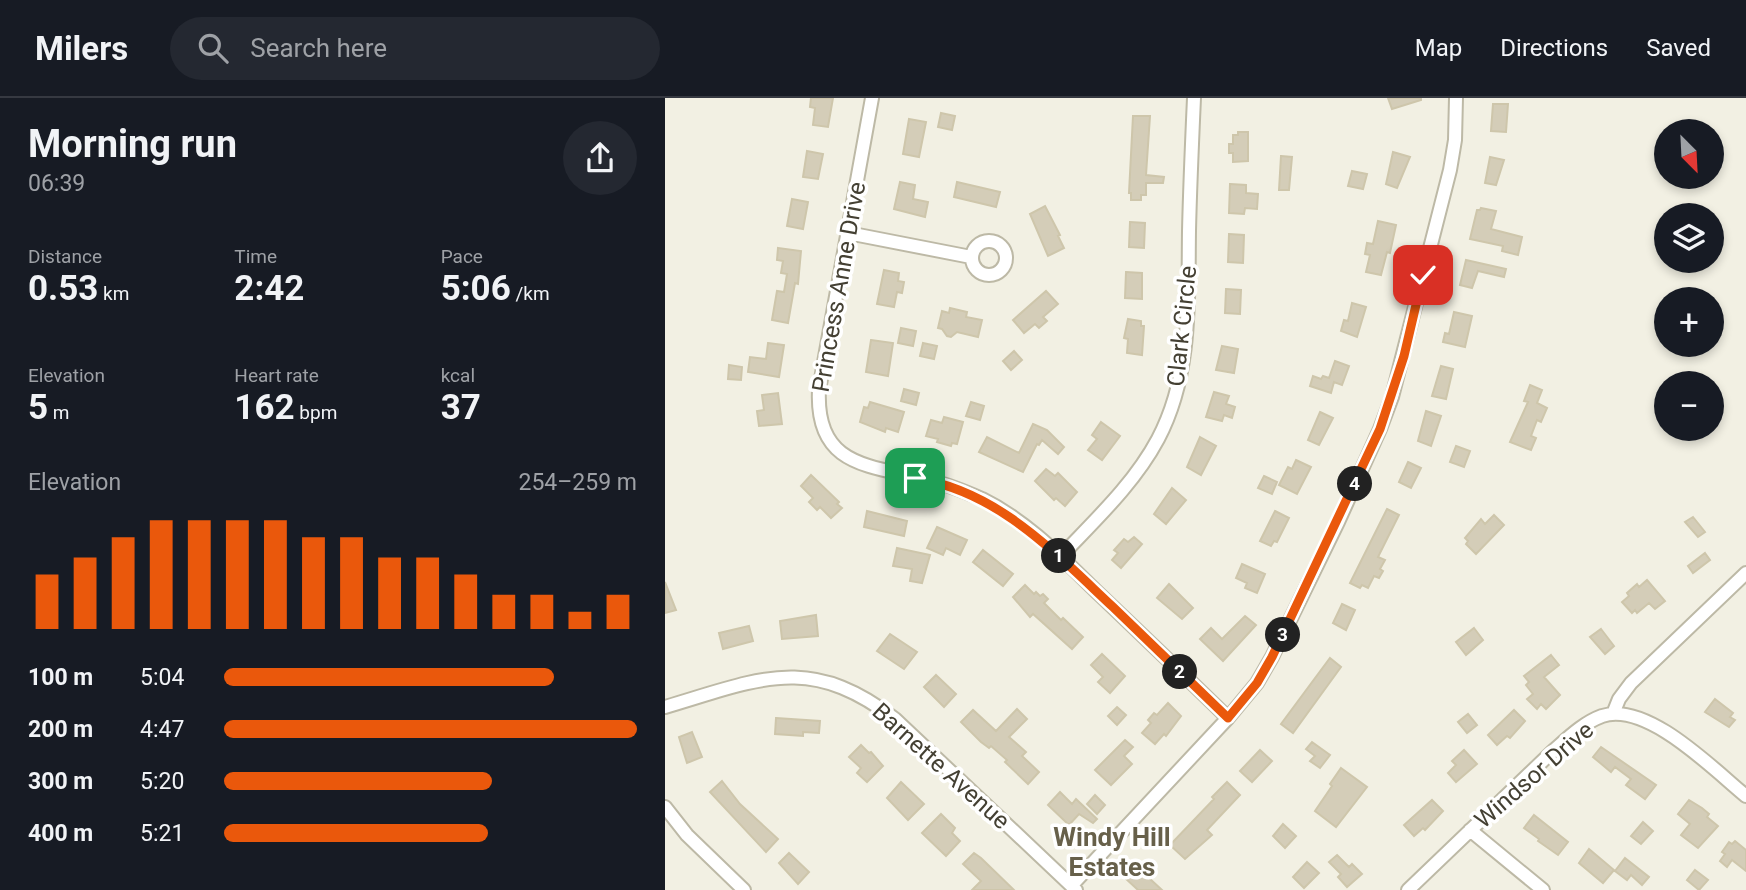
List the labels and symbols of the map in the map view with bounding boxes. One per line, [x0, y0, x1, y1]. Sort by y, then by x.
north arrow [1654, 119, 1724, 189]
street label: Princess Anne Drive [807, 180, 871, 394]
pin [1393, 245, 1453, 305]
street label: Clark Circle [1162, 264, 1202, 388]
pin [885, 448, 945, 508]
pin: 4 [1337, 466, 1373, 502]
pin: 1 [1041, 538, 1077, 574]
pin: 3 [1265, 618, 1301, 652]
pin: 2 [1163, 654, 1197, 690]
street label: Barnette Avenue [867, 697, 1015, 835]
street label: Windsor Drive [1469, 716, 1599, 834]
district label: Windy Hill Estates [1053, 822, 1171, 882]

